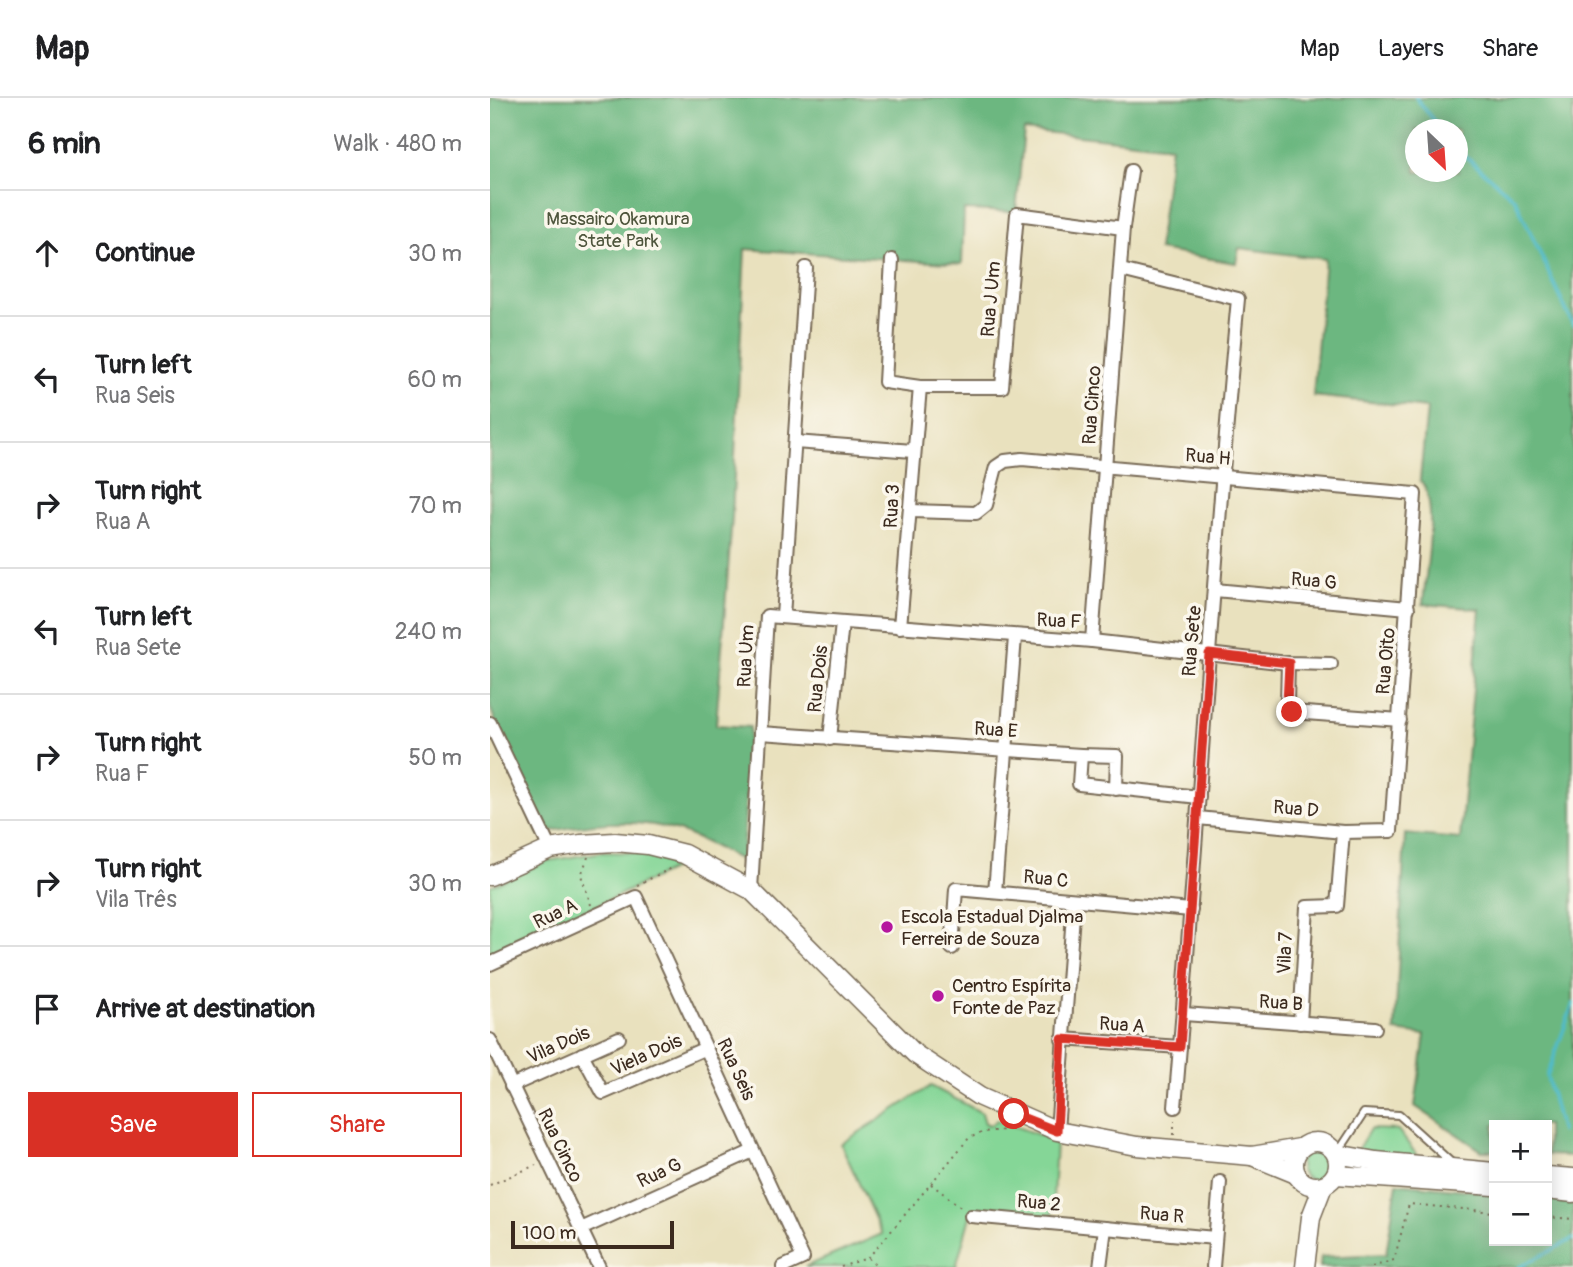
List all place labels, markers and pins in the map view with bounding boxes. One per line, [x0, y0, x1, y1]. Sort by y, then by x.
place label: Escola Estadual Djalma Ferreira de Souza [901, 905, 1083, 951]
marker: Escola Estadual Djalma Ferreira de Souza [879, 919, 895, 935]
place label: Centro Espírita Fonte de Paz [952, 974, 1071, 1020]
marker: Centro Espírita Fonte de Paz [930, 988, 946, 1004]

